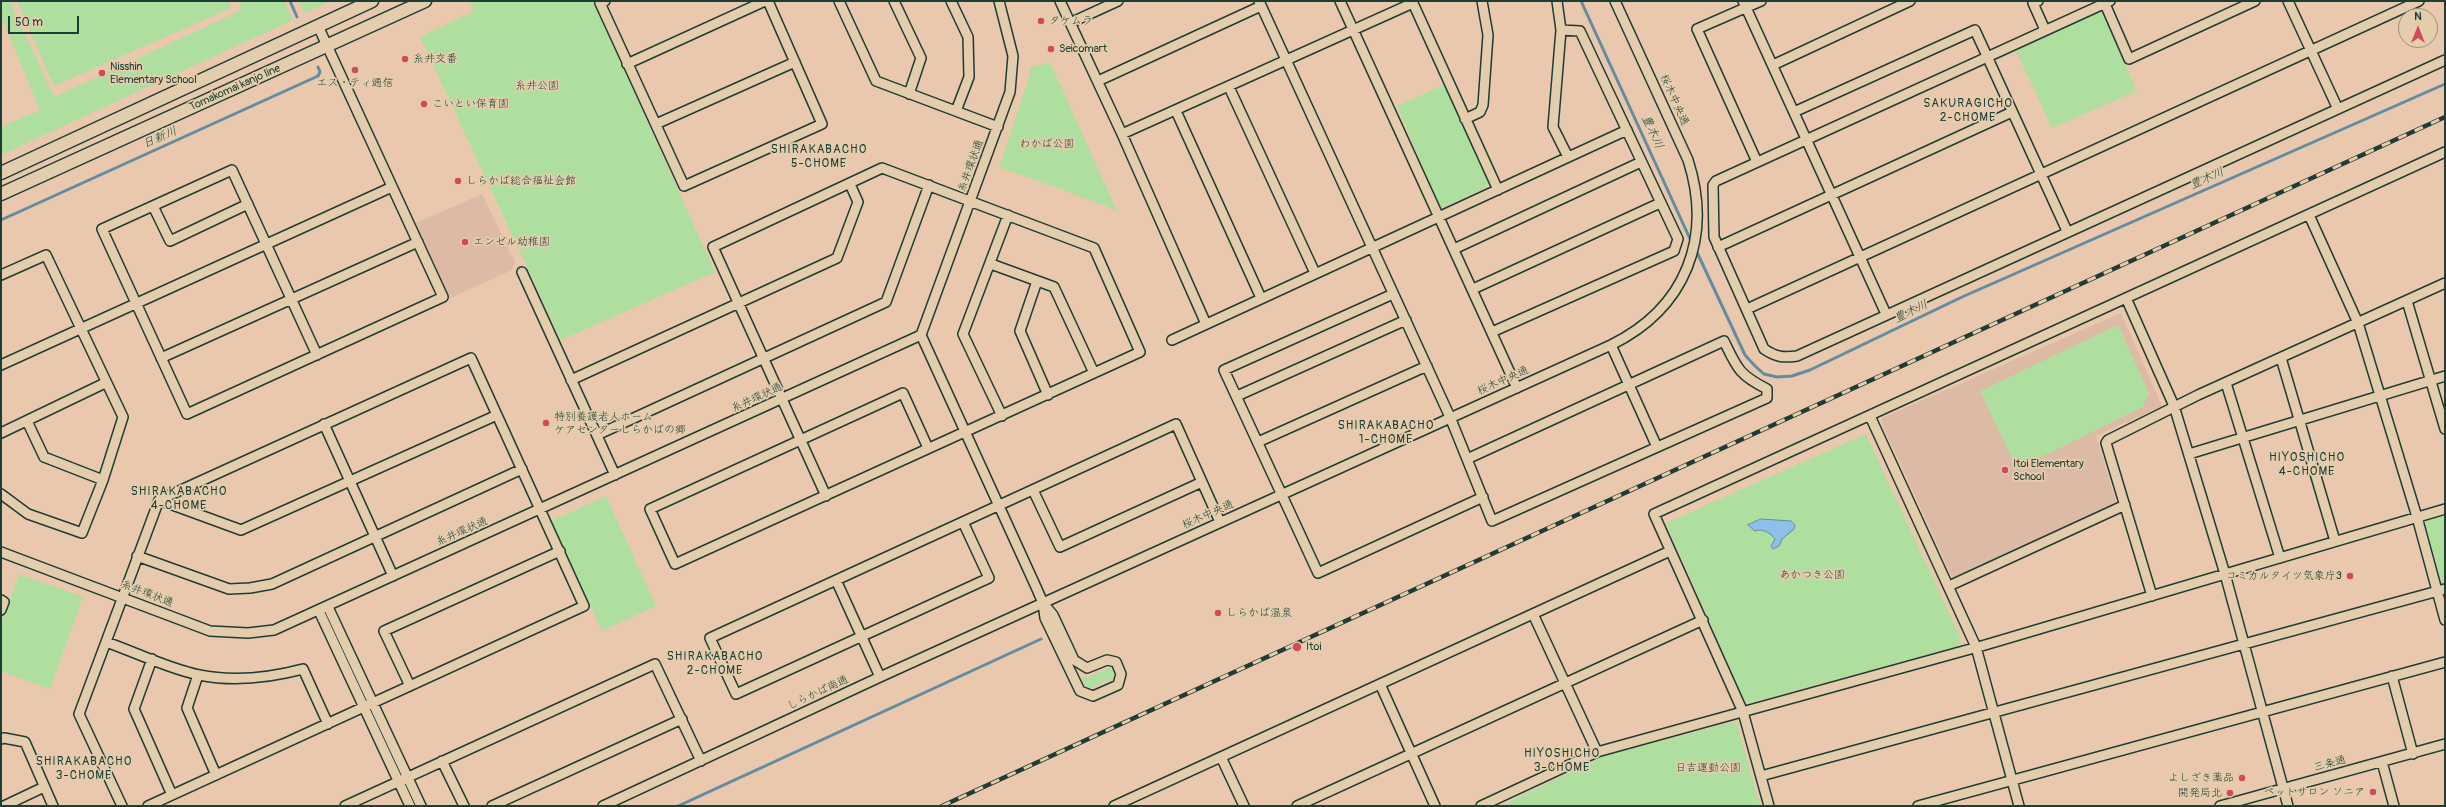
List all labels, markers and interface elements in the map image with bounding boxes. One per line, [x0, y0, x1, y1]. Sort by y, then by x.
scale bar [10, 8, 81, 34]
north arrow [2398, 8, 2438, 48]
text: N [2414, 10, 2422, 23]
place label: タケムラ [1049, 14, 1093, 28]
text: 50 m [15, 15, 43, 30]
marker: タケムラ [1036, 16, 1046, 26]
place label: Seicomart [1059, 42, 1107, 56]
marker: Seicomart [1046, 44, 1056, 54]
place label: 糸井交番 [413, 52, 457, 66]
marker: 糸井交番 [400, 54, 410, 64]
place label: Nisshin Elementary School [110, 60, 197, 86]
street label: Tomakomai kanjo line [188, 62, 282, 114]
marker: エス・ティ通信 [350, 65, 360, 75]
marker: Nisshin Elementary School [97, 68, 107, 78]
street label: 桜木中央通 [1657, 72, 1691, 128]
place label: エス・ティ通信 [317, 76, 393, 90]
park label: 糸井公園 [515, 79, 559, 93]
place label: こいとい保育園 [432, 97, 509, 111]
district label: SAKURAGICHO 2-CHOME [1923, 97, 2013, 125]
marker: こいとい保育園 [419, 99, 429, 109]
water label: 豊木川 [1638, 113, 1666, 151]
water label: 日新川 [141, 124, 179, 152]
park label: わかば公園 [1020, 137, 1074, 151]
street label: 糸井環状通 [955, 138, 987, 194]
district label: SHIRAKABACHO 5-CHOME [771, 143, 867, 171]
water label: 豊木川 [2188, 165, 2226, 193]
place label: しらかば総合福祉会館 [466, 174, 576, 188]
marker: しらかば総合福祉会館 [453, 176, 463, 186]
place label: エンゼル幼稚園 [473, 235, 550, 249]
marker: エンゼル幼稚園 [460, 237, 470, 247]
water label: 豊木川 [1892, 298, 1930, 326]
street label: 桜木中央通 [1475, 364, 1531, 398]
street label: 糸井環状通 [729, 380, 785, 416]
place label: 特別養護老人ホーム ケアセンターしらかばの郷 [554, 410, 686, 436]
marker: 特別養護老人ホーム ケアセンターしらかばの郷 [541, 418, 551, 428]
district label: SHIRAKABACHO 1-CHOME [1338, 419, 1434, 447]
district label: HIYOSHICHO 4-CHOME [2269, 451, 2345, 479]
place label: Itoi Elementary School [2013, 457, 2084, 483]
marker: Itoi Elementary School [2000, 465, 2010, 475]
district label: SHIRAKABACHO 4-CHOME [131, 485, 227, 513]
street label: 桜木中央通 [1180, 498, 1236, 532]
street label: 糸井環状通 [434, 515, 490, 549]
park label: あかつき公園 [1779, 568, 1845, 582]
place label: コミカルタイツ気象庁3 [2226, 569, 2342, 583]
marker: コミカルタイツ気象庁3 [2345, 571, 2355, 581]
street label: 糸井環状通 [119, 578, 175, 610]
place label: しらかば温泉 [1226, 606, 1292, 620]
marker: しらかば温泉 [1213, 608, 1223, 618]
place label: Itoi [1306, 640, 1321, 654]
marker: Itoi [1291, 641, 1303, 653]
district label: SHIRAKABACHO 2-CHOME [667, 650, 763, 678]
street label: しらかば南通 [785, 673, 851, 713]
district label: HIYOSHICHO 3-CHOME [1524, 747, 1600, 775]
street label: 三条通 [2312, 753, 2348, 775]
district label: SHIRAKABACHO 3-CHOME [36, 755, 132, 783]
park label: 日吉運動公園 [1675, 761, 1741, 775]
place label: よしざき薬品 [2168, 771, 2234, 785]
marker: よしざき薬品 [2237, 773, 2247, 783]
place label: ペットサロン ソニア [2264, 785, 2365, 799]
place label: 開発局北 [2178, 786, 2222, 800]
marker: ペットサロン ソニア [2368, 787, 2378, 797]
marker: 開発局北 [2225, 788, 2235, 798]

